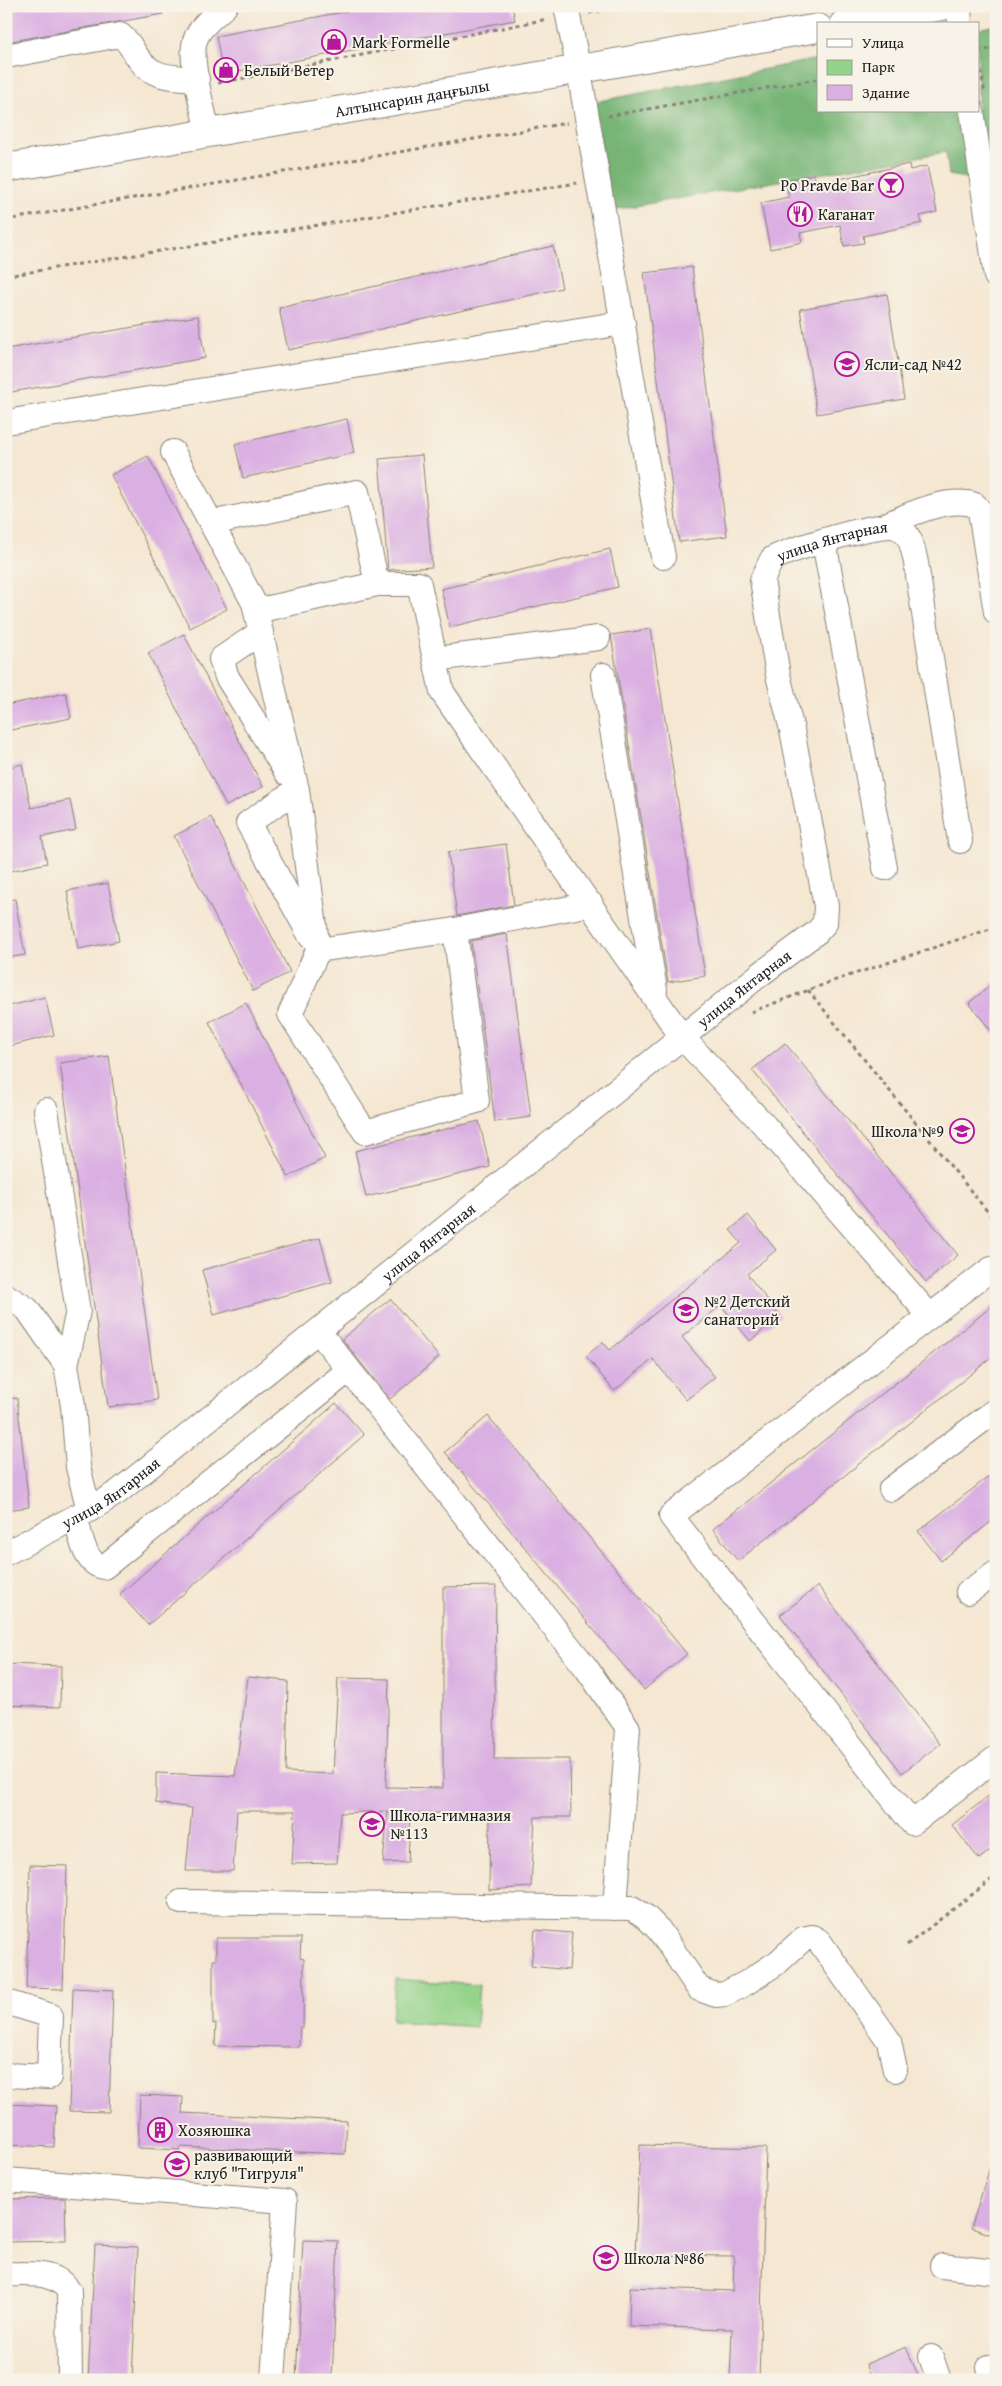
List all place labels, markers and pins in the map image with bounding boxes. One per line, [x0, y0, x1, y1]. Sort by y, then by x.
shop icon: Mark Formelle [321, 29, 347, 55]
place label: Mark Formelle [352, 30, 450, 54]
shop icon: Белый Ветер [213, 57, 239, 83]
place label: Белый Ветер [244, 58, 334, 82]
bar icon: Po Pravde Bar [878, 172, 904, 198]
place label: Po Pravde Bar [781, 173, 874, 197]
restaurant icon: Каганат [787, 201, 813, 227]
place label: Каганат [818, 202, 875, 226]
school or university icon: Ясли-сад №42 [834, 351, 860, 377]
place label: Ясли-сад №42 [863, 352, 962, 376]
school or university icon: Школа №9 [949, 1118, 975, 1144]
place label: Школа №9 [871, 1119, 944, 1143]
place label: №2 Детский санаторий [704, 1289, 791, 1331]
school or university icon: №2 Детский санаторий [673, 1297, 699, 1323]
place label: Школа-гимназия №113 [390, 1803, 511, 1845]
school or university icon: Школа-гимназия №113 [359, 1811, 385, 1837]
building icon: Хозяюшка [147, 2117, 173, 2143]
place label: Хозяюшка [178, 2118, 251, 2142]
place label: развивающий клуб "Тигруля" [194, 2143, 304, 2185]
school or university icon: развивающий клуб "Тигруля" [164, 2151, 190, 2177]
school or university icon: Школа №86 [593, 2245, 619, 2271]
place label: Школа №86 [624, 2246, 705, 2270]

